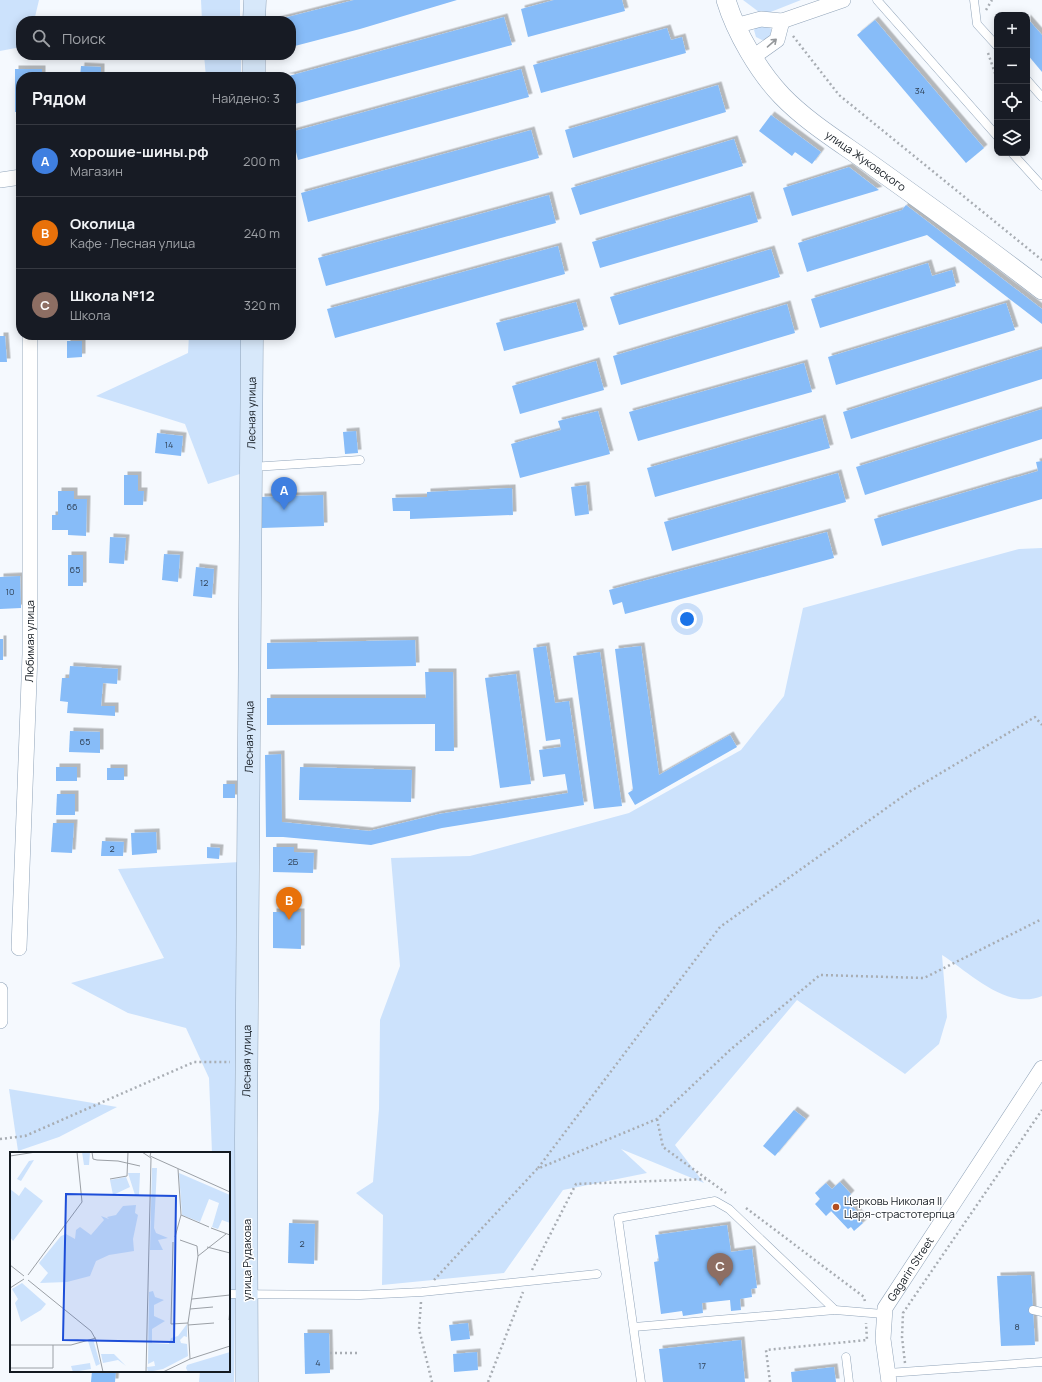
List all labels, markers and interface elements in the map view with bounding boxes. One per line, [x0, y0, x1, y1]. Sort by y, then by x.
map controls [994, 12, 1030, 156]
button: + [994, 12, 1030, 48]
search box [16, 16, 296, 60]
icon: search [30, 27, 52, 49]
text: Поиск [62, 28, 106, 49]
one-way arrow [767, 38, 777, 47]
button: − [994, 48, 1030, 84]
house number: 34 [915, 84, 925, 97]
button: locate [994, 84, 1030, 120]
text: Рядом [32, 87, 86, 110]
text: Найдено: 3 [212, 89, 280, 107]
button: layers [994, 120, 1030, 156]
street label: улица Жуковского [823, 127, 910, 195]
text: хорошие-шины.рф [70, 141, 209, 162]
text: A [41, 152, 49, 170]
text: 200 m [243, 152, 280, 170]
text: Магазин [70, 162, 123, 180]
text: Околица [70, 213, 135, 234]
text: B [41, 224, 49, 242]
text: 240 m [244, 224, 280, 242]
text: Кафе · Лесная улица [70, 234, 195, 252]
text: Школа №12 [70, 285, 155, 306]
text: C [40, 296, 50, 314]
text: 320 m [244, 296, 280, 314]
text: Школа [70, 306, 111, 324]
street label: Лесная улица [243, 377, 259, 449]
house number: 14 [165, 438, 173, 451]
pin: A [271, 477, 297, 510]
house number: 66 [66, 500, 78, 513]
house number: 65 [70, 563, 80, 576]
house number: 12 [200, 576, 208, 589]
house number: 10 [6, 585, 15, 598]
street label: Любимая улица [21, 600, 37, 683]
your location [677, 609, 697, 629]
street label: Лесная улица [241, 701, 256, 773]
house number: 65 [80, 735, 90, 748]
house number: 2 [109, 842, 115, 855]
house number: 2Б [288, 855, 299, 868]
pin: B [276, 887, 302, 920]
street label: Лесная улица [238, 1025, 254, 1097]
inset map [10, 1152, 230, 1372]
place label: Церковь Николая II Царя-страстотерпца [844, 1193, 955, 1221]
marker: Церковь Николая II Царя-страстотерпца [831, 1202, 841, 1212]
street label: улица Рудакова [239, 1219, 254, 1301]
street label: Gagarin Street [883, 1234, 937, 1304]
house number: 2 [299, 1237, 305, 1250]
pin: C [707, 1253, 733, 1286]
house number: 8 [1014, 1320, 1020, 1333]
house number: 4 [315, 1356, 321, 1369]
house number: 17 [698, 1359, 706, 1372]

